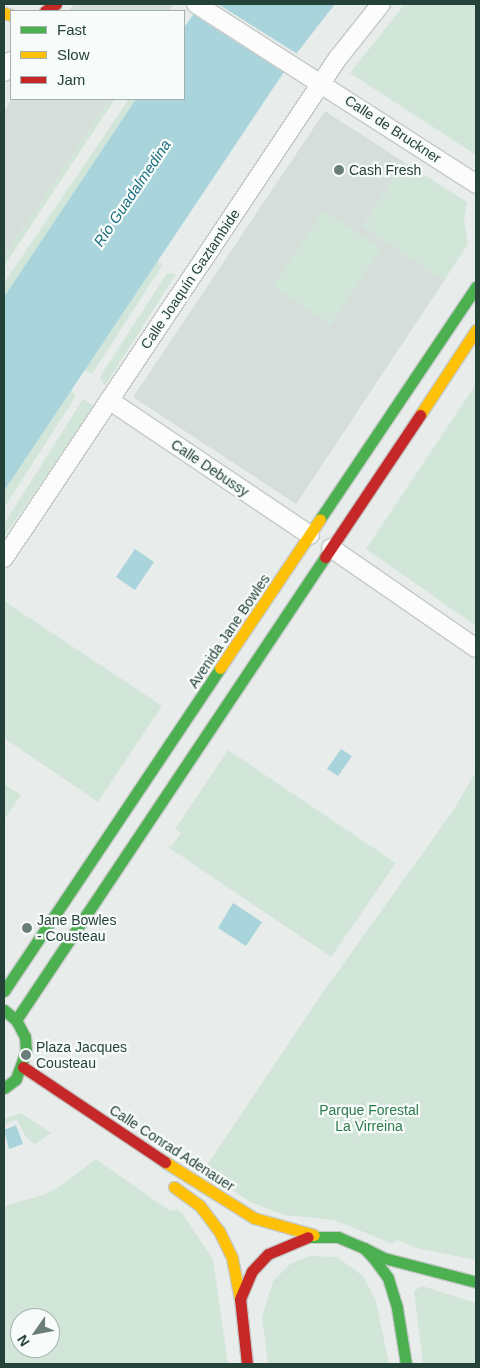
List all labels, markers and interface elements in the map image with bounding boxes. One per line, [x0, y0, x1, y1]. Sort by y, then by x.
legend [10, 10, 185, 100]
text: Fast [57, 21, 86, 38]
text: Slow [57, 46, 90, 63]
text: Jam [57, 71, 85, 88]
street label: Calle de Bruckner [342, 92, 444, 166]
water label: Río Guadalmedina [90, 136, 174, 250]
place label: Cash Fresh [349, 162, 421, 178]
marker: Cash Fresh [333, 164, 345, 176]
street label: Calle Joaquín Gaztambide [137, 206, 243, 352]
street label: Calle Debussy [168, 436, 252, 500]
street label: Avenida Jane Bowles [185, 571, 273, 691]
place label: Jane Bowles - Cousteau [37, 912, 116, 944]
marker: Jane Bowles - Cousteau [21, 922, 33, 934]
place label: Plaza Jacques Cousteau [36, 1039, 127, 1072]
marker: Plaza Jacques Cousteau [20, 1049, 32, 1061]
street label: Calle Conrad Adenauer [106, 1101, 238, 1195]
park label: Parque Forestal La Virreina [319, 1102, 419, 1134]
north arrow [10, 1308, 60, 1358]
text: N [14, 1332, 33, 1349]

